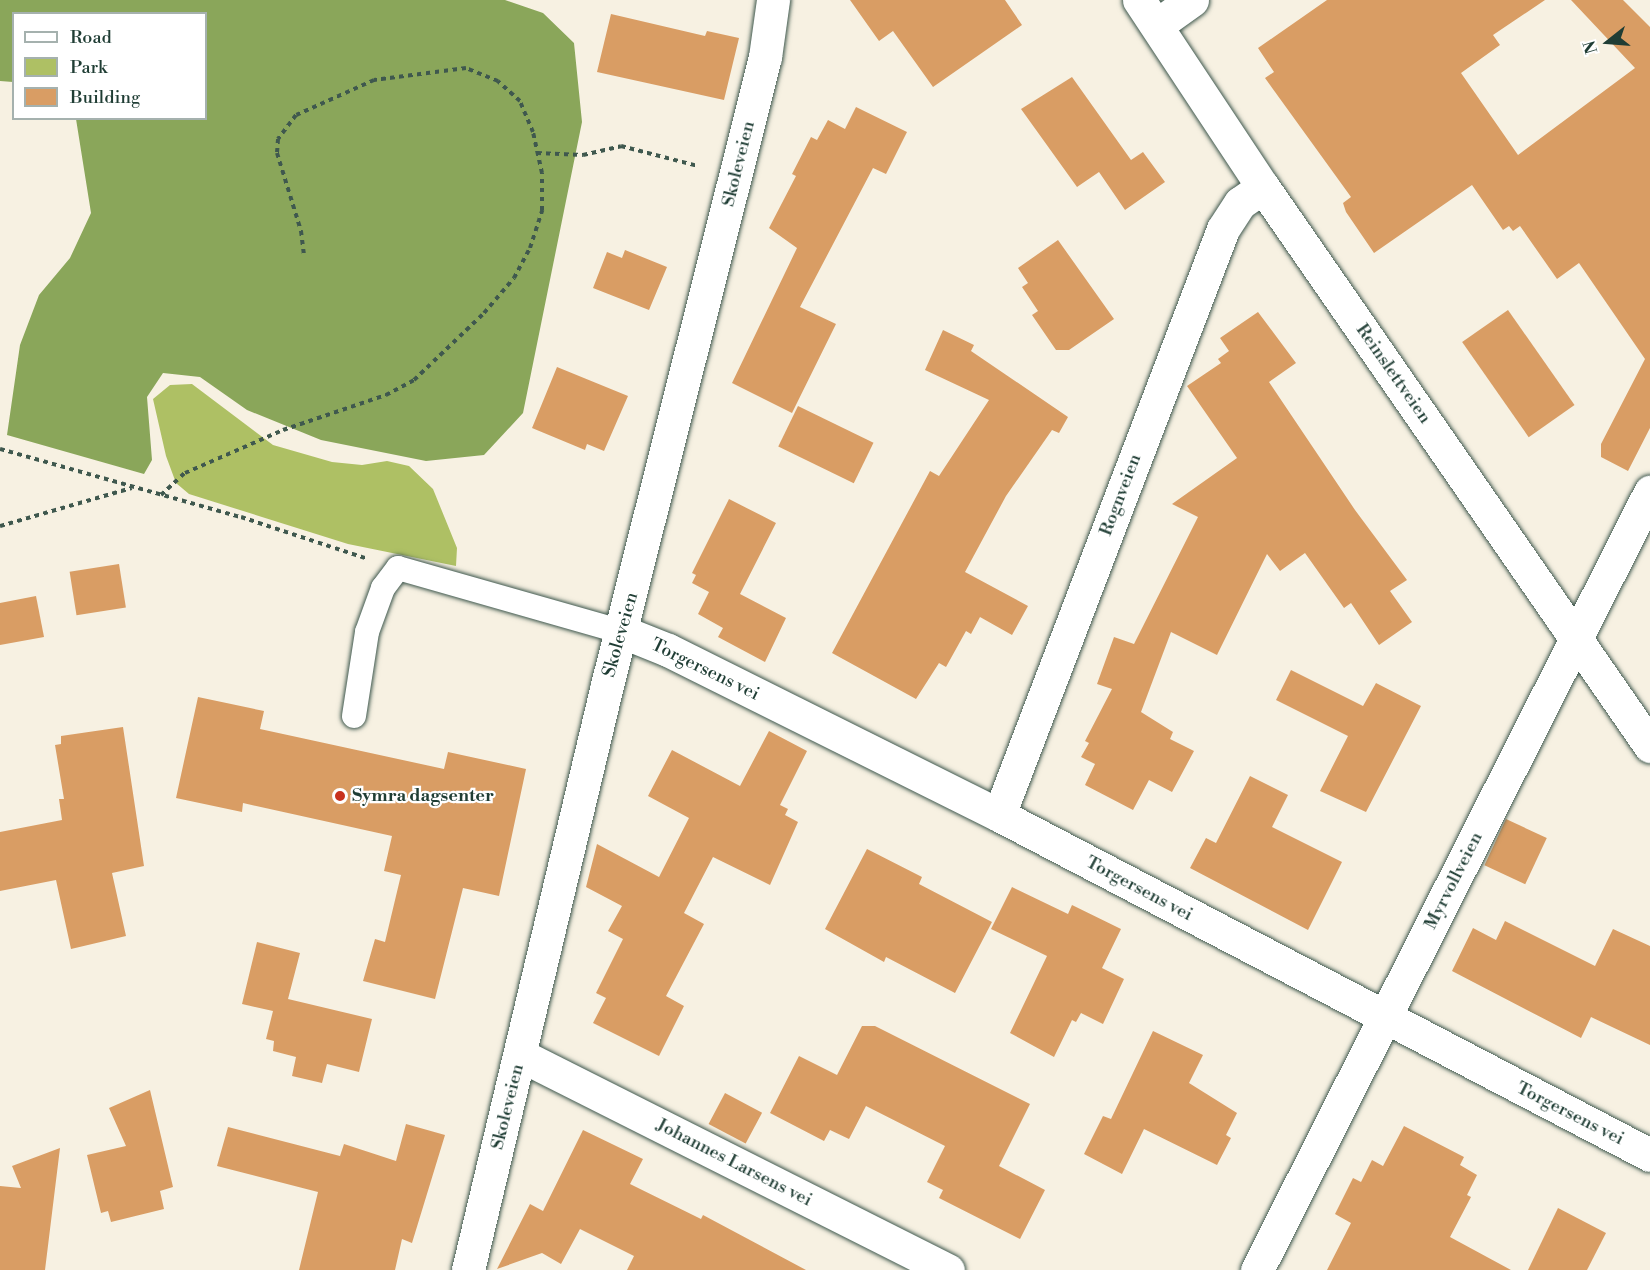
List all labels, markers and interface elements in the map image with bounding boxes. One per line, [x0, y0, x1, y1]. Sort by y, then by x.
legend [12, 12, 207, 120]
north arrow [1578, 12, 1638, 72]
text: Road [70, 26, 112, 49]
text: N [1579, 38, 1602, 56]
text: Park [70, 56, 107, 79]
text: Building [70, 86, 140, 109]
street label: Skoleveien [718, 119, 760, 209]
street label: Reinslettveien [1351, 320, 1435, 428]
street label: Rognveien [1096, 451, 1146, 539]
street label: Skoleveien [599, 590, 643, 680]
street label: Torgersens vei [647, 634, 763, 706]
place label: Symra dagsenter [352, 785, 494, 807]
marker: Symra dagsenter [333, 789, 347, 803]
street label: Myrvollveien [1420, 829, 1488, 933]
street label: Torgersens vei [1082, 852, 1196, 926]
street label: Skoleveien [487, 1062, 529, 1152]
street label: Torgersens vei [1513, 1078, 1627, 1150]
street label: Johannes Larsens vei [653, 1114, 815, 1212]

